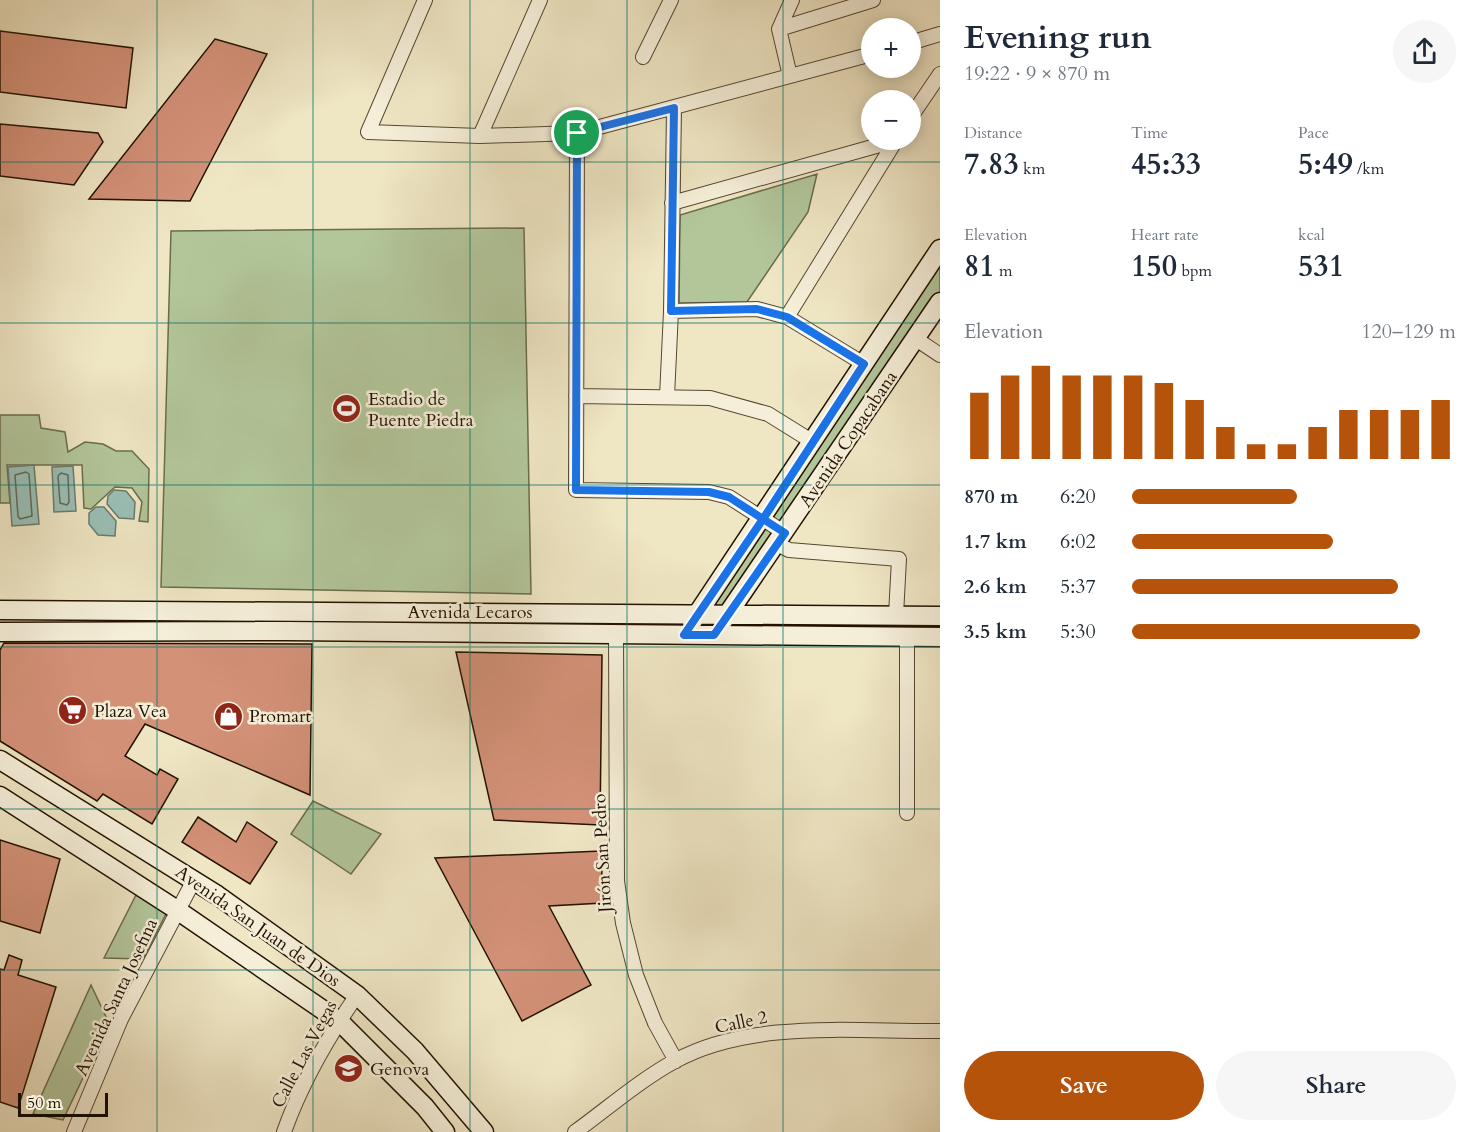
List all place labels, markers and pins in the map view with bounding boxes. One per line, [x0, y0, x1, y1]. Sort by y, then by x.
pin [551, 107, 602, 158]
place label: Estadio de Puente Piedra [368, 387, 474, 433]
sports icon: Estadio de Puente Piedra [331, 393, 363, 425]
supermarket icon: Plaza Vea [57, 695, 89, 727]
place label: Plaza Vea [94, 699, 167, 724]
shop icon: Promart [212, 700, 244, 732]
place label: Promart [249, 704, 312, 729]
school or university icon: Genova [333, 1053, 365, 1085]
place label: Genova [370, 1057, 429, 1082]

